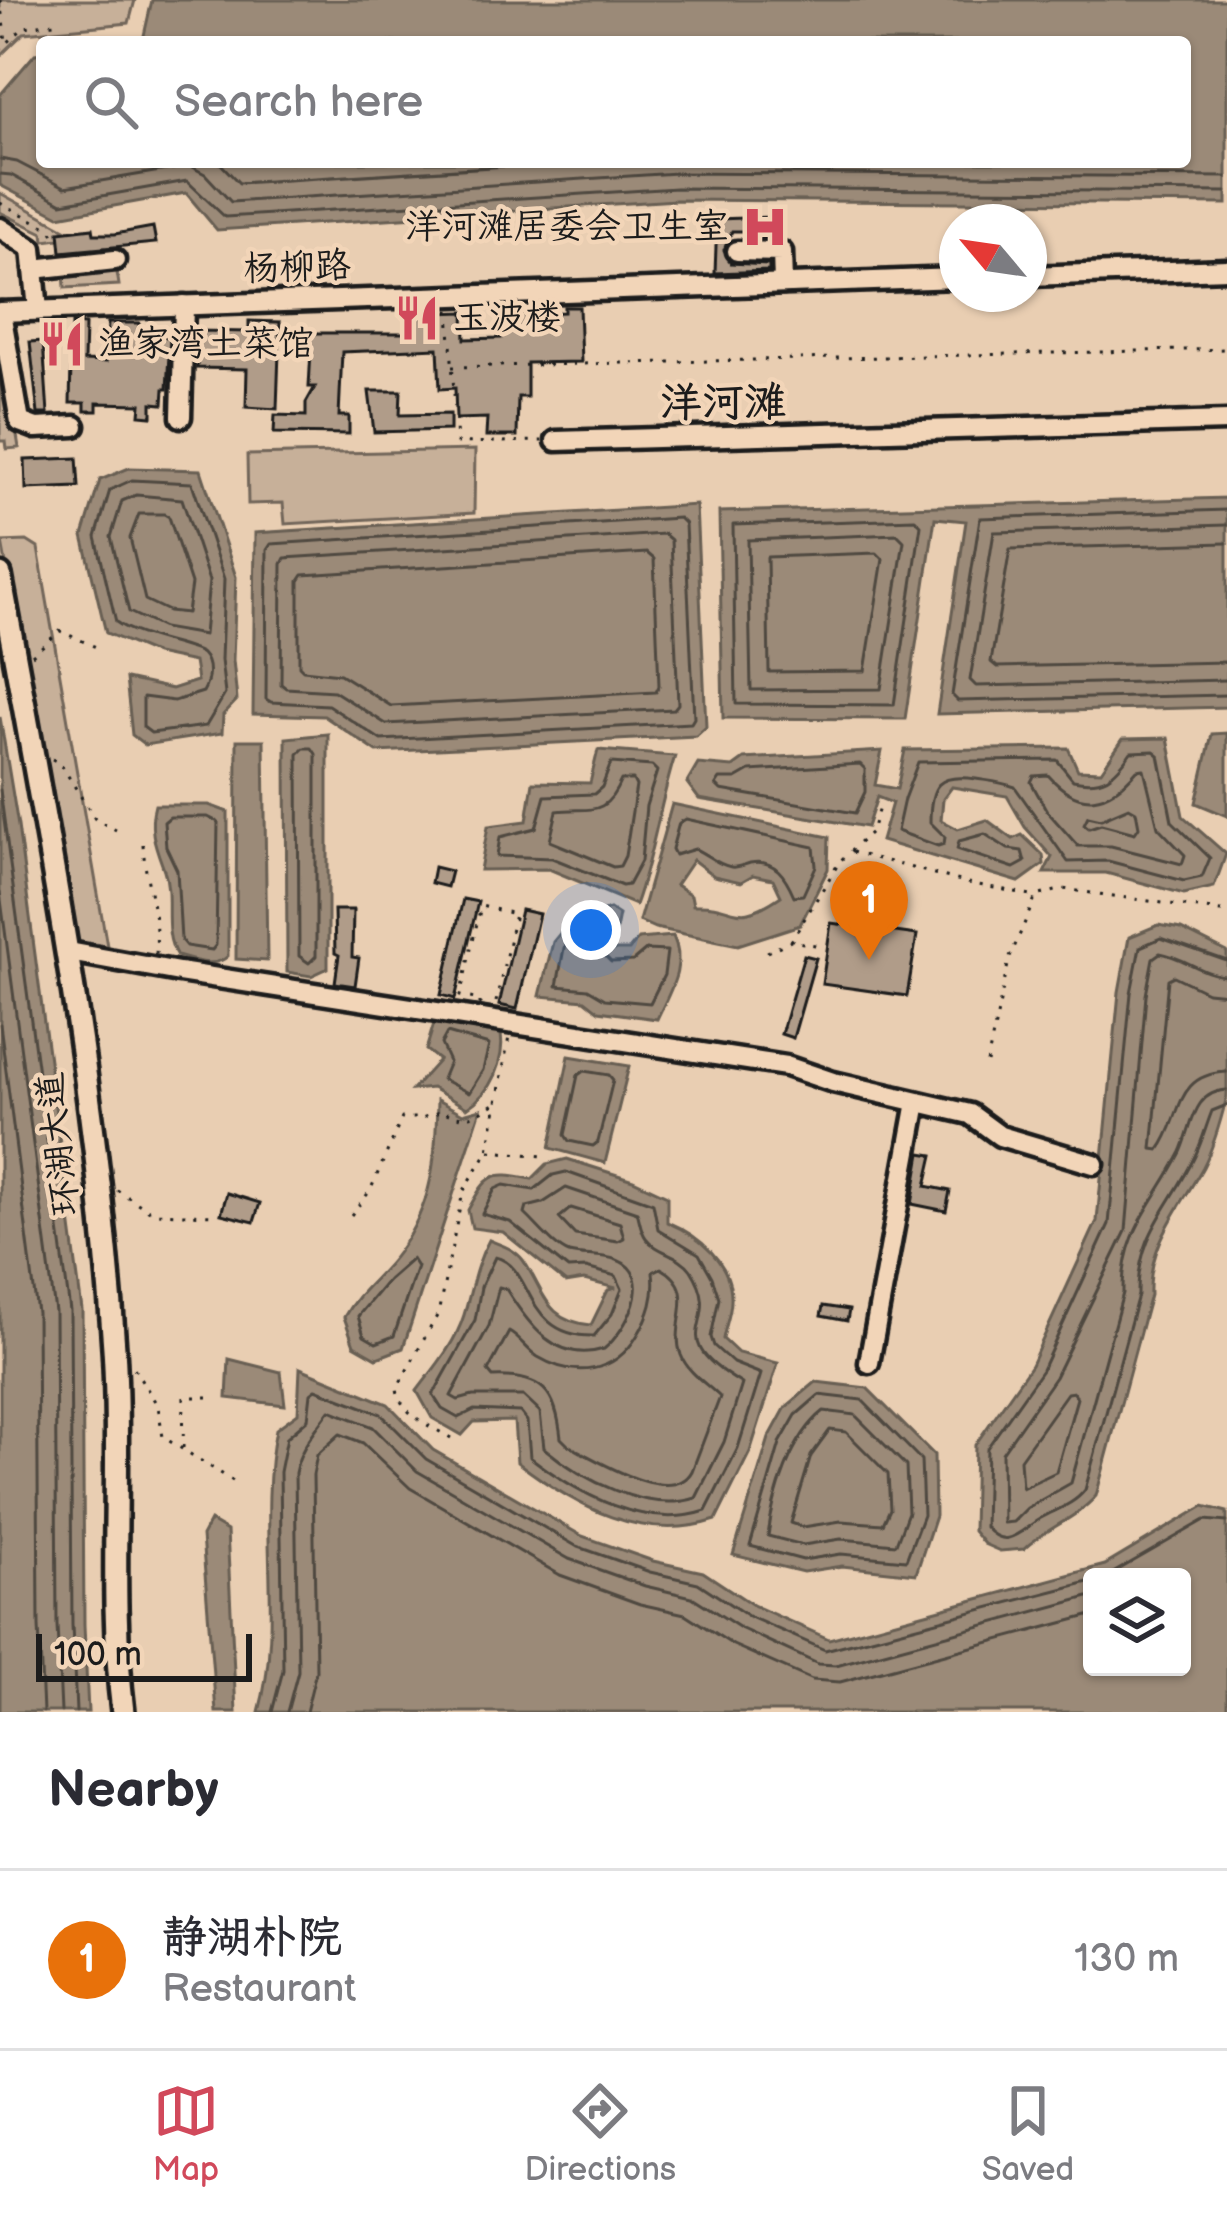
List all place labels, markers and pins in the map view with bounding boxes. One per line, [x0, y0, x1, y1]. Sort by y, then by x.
hospital icon: 洋河滩居委会卫生室 [740, 202, 790, 252]
place label: 洋河滩居委会卫生室 [405, 206, 729, 249]
restaurant icon: 玉波楼 [392, 293, 442, 343]
place label: 玉波楼 [453, 297, 561, 340]
restaurant icon: 渔家湾土菜馆 [37, 319, 87, 369]
place label: 渔家湾土菜馆 [98, 323, 314, 366]
pin: 1 [830, 861, 908, 960]

